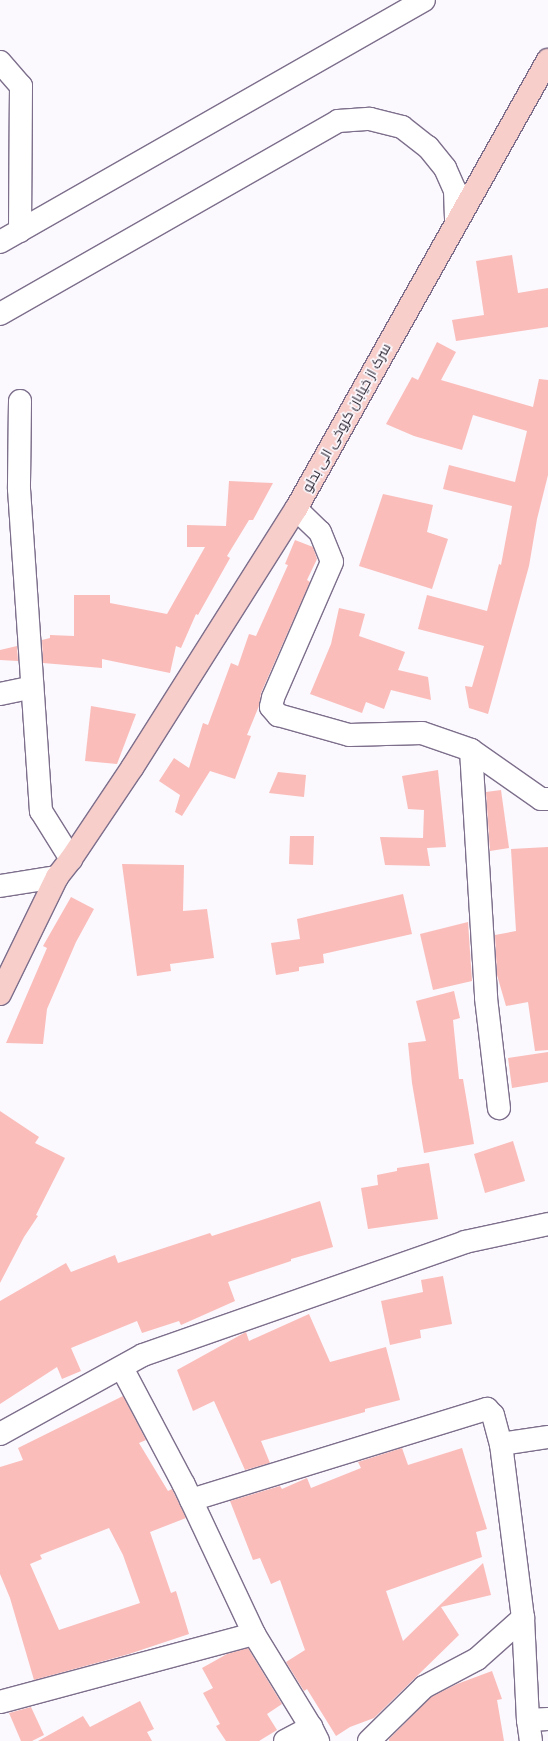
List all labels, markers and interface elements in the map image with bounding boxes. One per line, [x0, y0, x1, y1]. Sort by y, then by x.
street label: سرک از خیابان کروخی الی بدلو [299, 341, 395, 495]

